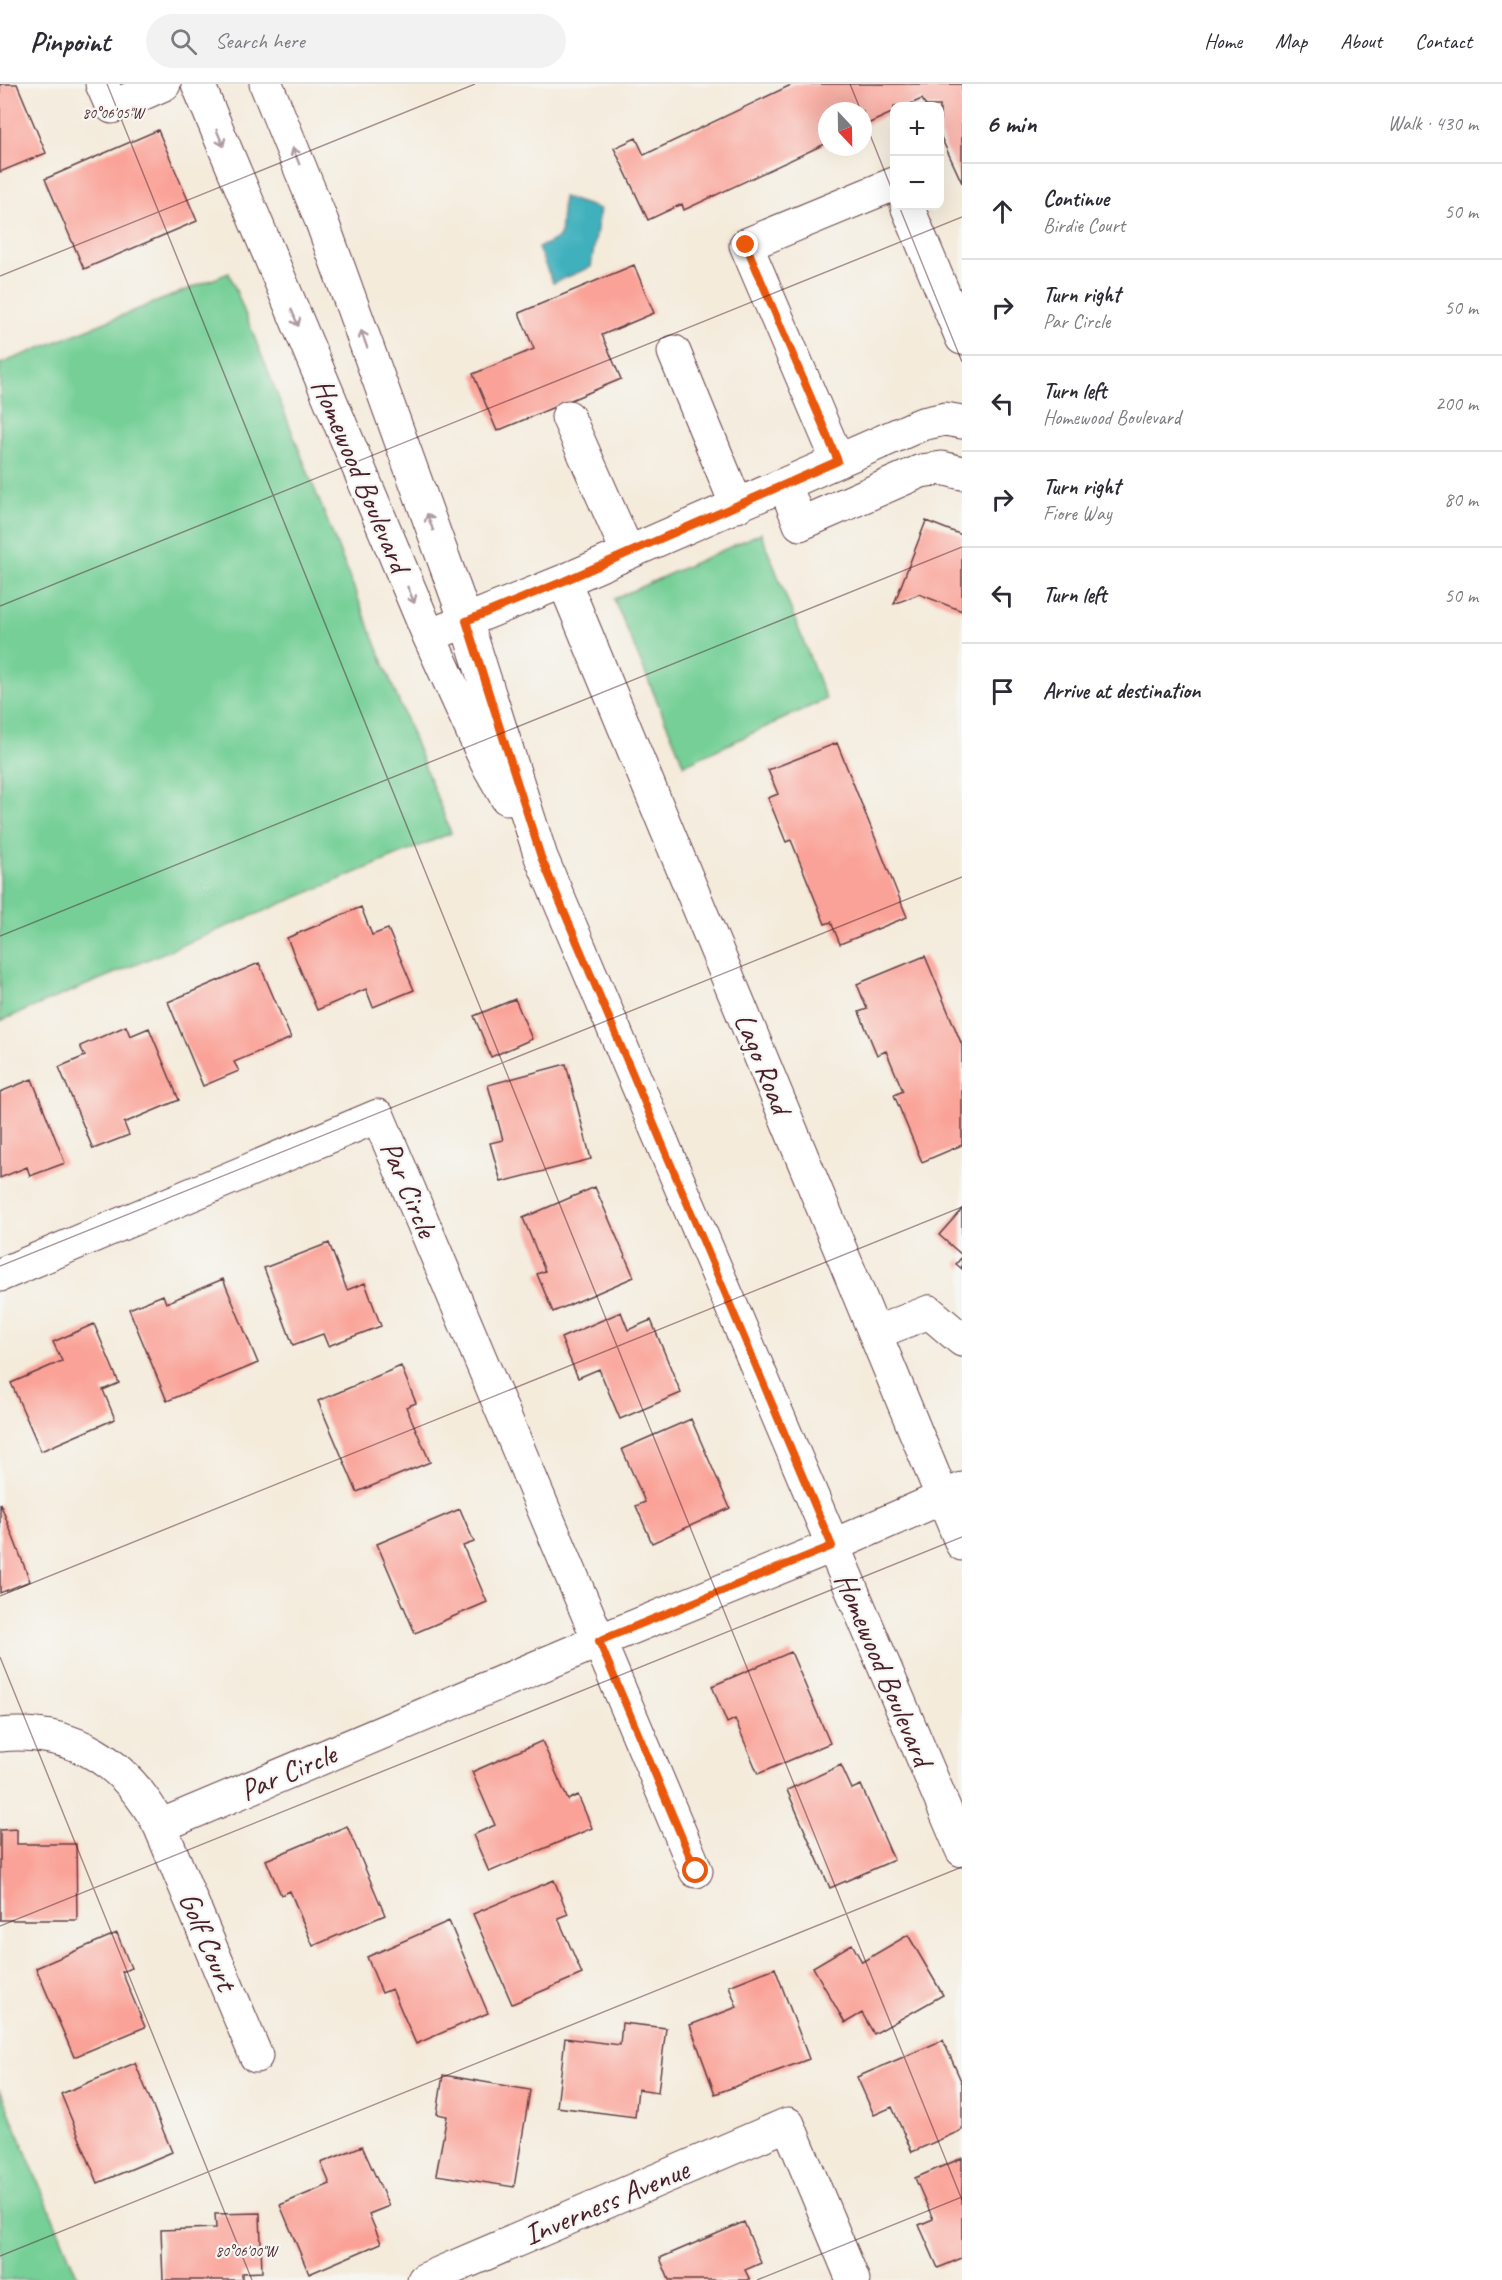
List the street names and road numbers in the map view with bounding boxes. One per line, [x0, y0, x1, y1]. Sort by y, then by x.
street label: Homewood Boulevard [303, 373, 420, 581]
street label: Lago Road [726, 1007, 802, 1123]
street label: Par Circle [372, 1135, 447, 1245]
street label: Homewood Boulevard [826, 1567, 943, 1775]
street label: Par Circle [234, 1734, 344, 1809]
street label: Golf Court [170, 1886, 247, 1999]
street label: Inverness Avenue [518, 2149, 696, 2254]

